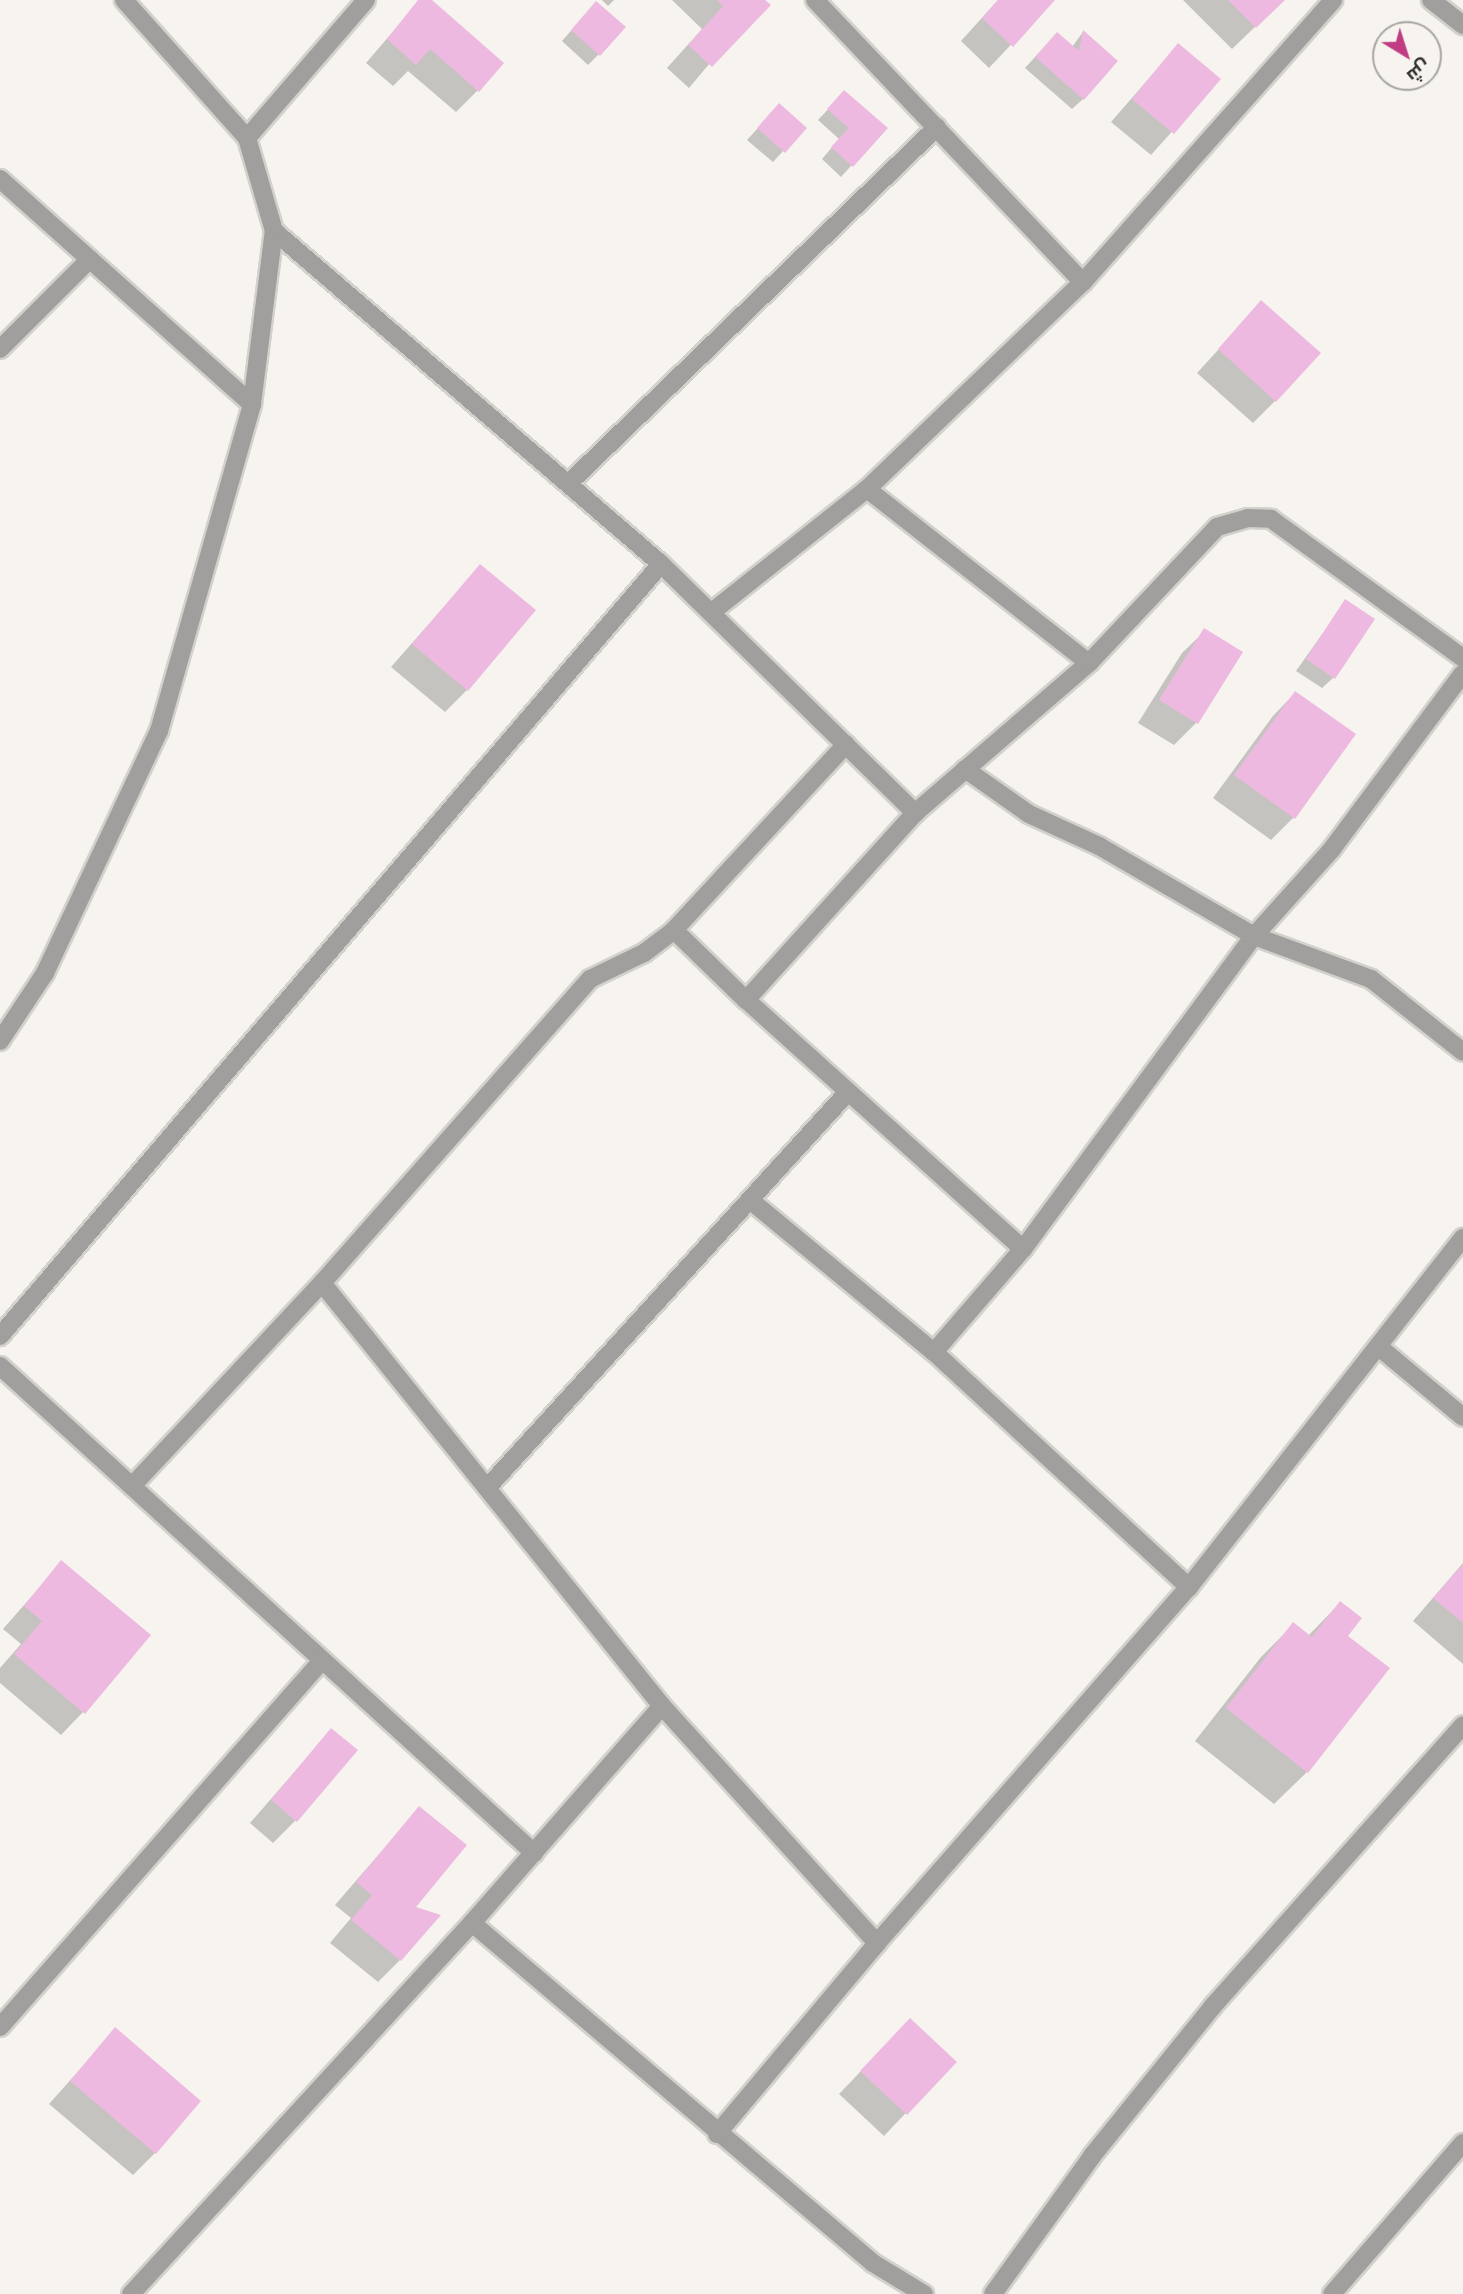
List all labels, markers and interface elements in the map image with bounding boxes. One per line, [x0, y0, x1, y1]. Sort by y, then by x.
north arrow [1372, 21, 1442, 91]
text: ش [1401, 53, 1437, 90]

